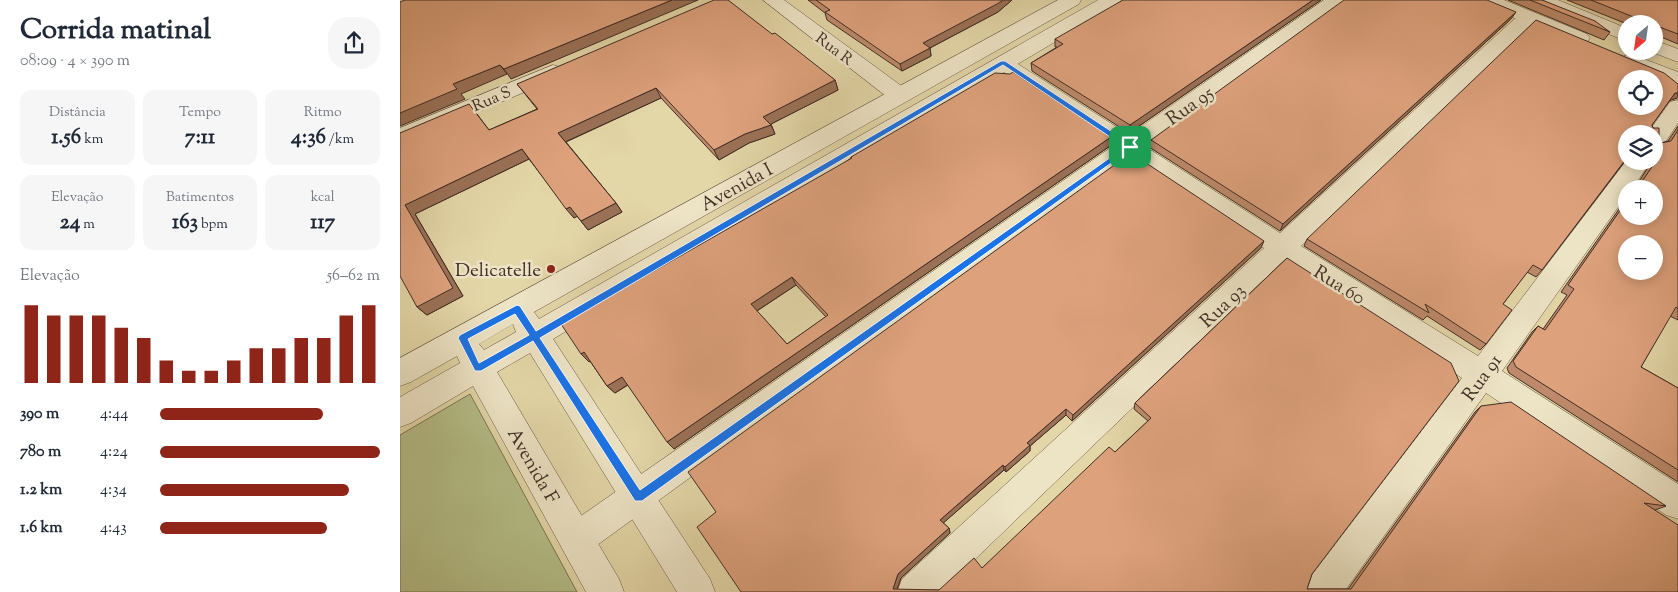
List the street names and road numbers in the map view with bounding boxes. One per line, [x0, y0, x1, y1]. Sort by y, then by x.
street label: Rua R [810, 28, 858, 72]
street label: Rua 95 [1161, 81, 1220, 133]
street label: Rua S [469, 82, 515, 119]
street label: Avenida I [696, 157, 778, 219]
street label: Rua 60 [1308, 260, 1370, 312]
street label: Rua 93 [1195, 279, 1253, 335]
street label: Rua 91 [1457, 349, 1510, 408]
street label: Avenida F [499, 423, 565, 509]

